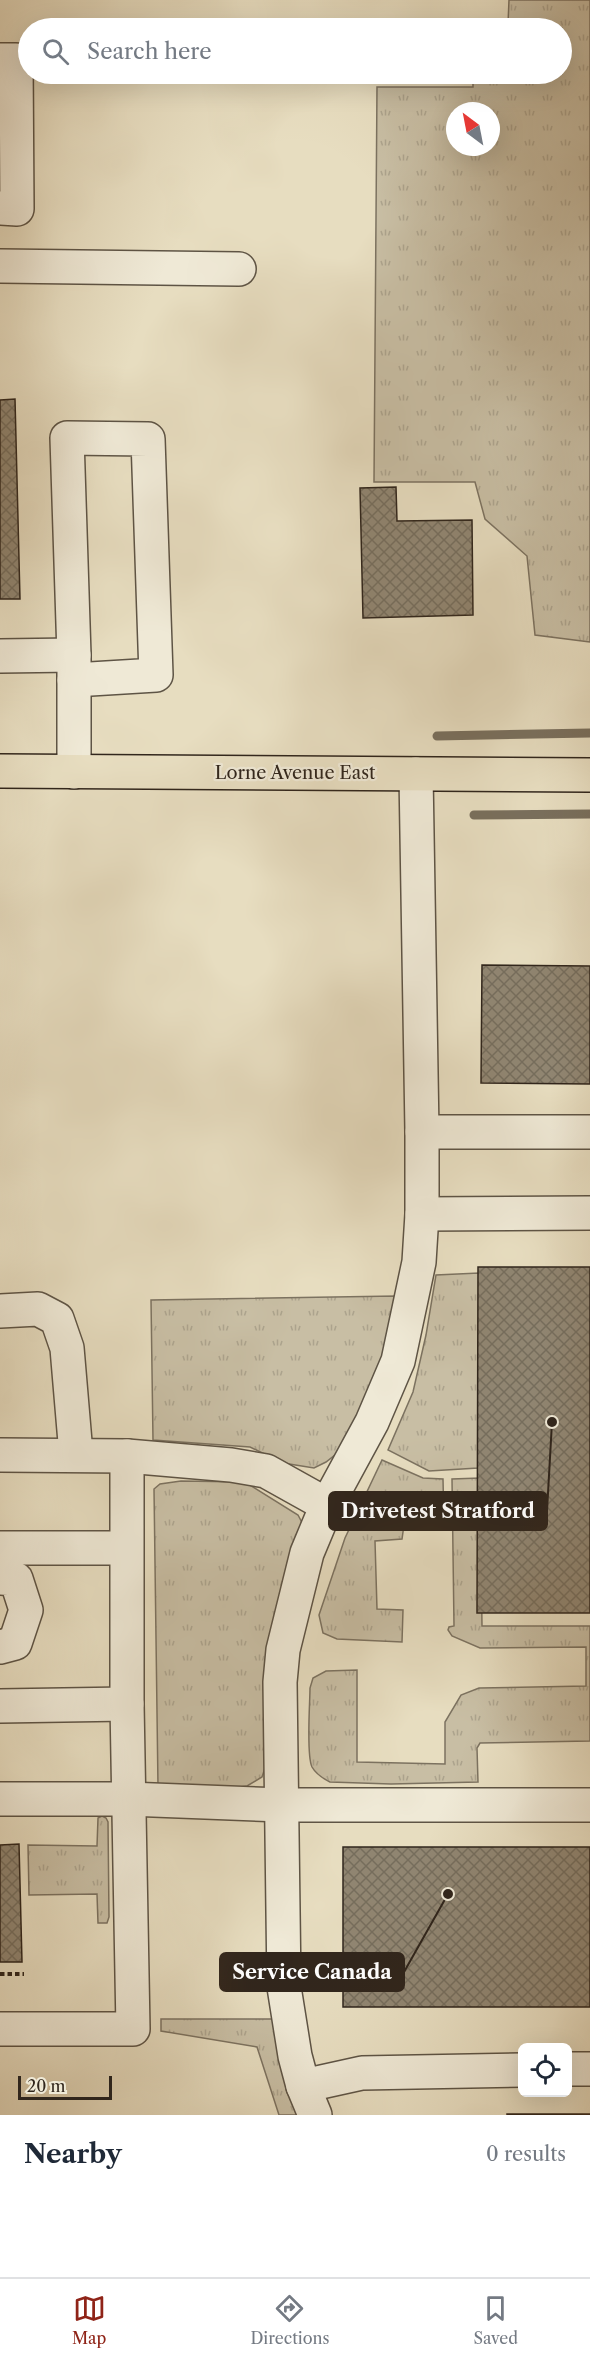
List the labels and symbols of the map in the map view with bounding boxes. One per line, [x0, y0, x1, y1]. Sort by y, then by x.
north arrow [446, 102, 500, 156]
street label: Lorne Avenue East [215, 762, 376, 784]
callout: Drivetest Stratford [329, 1492, 547, 1530]
text: Drivetest Stratford [341, 1499, 536, 1523]
callout: Service Canada [220, 1953, 404, 1991]
text: Service Canada [232, 1960, 392, 1984]
scale bar [18, 2073, 112, 2100]

